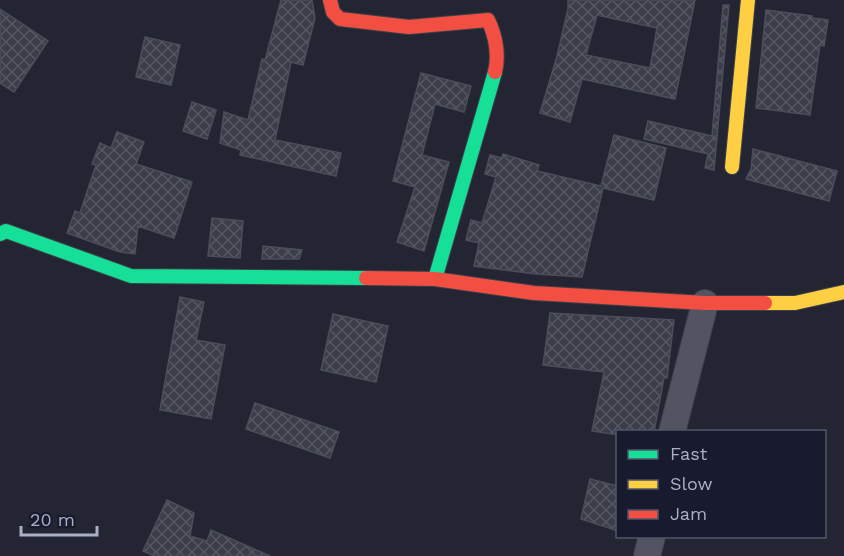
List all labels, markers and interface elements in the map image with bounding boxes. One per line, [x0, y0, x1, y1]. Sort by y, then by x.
legend [616, 430, 826, 538]
text: Fast [670, 443, 708, 464]
text: Slow [670, 473, 713, 494]
scale bar [21, 499, 98, 537]
text: Jam [670, 503, 707, 524]
text: 20 m [30, 509, 75, 530]

